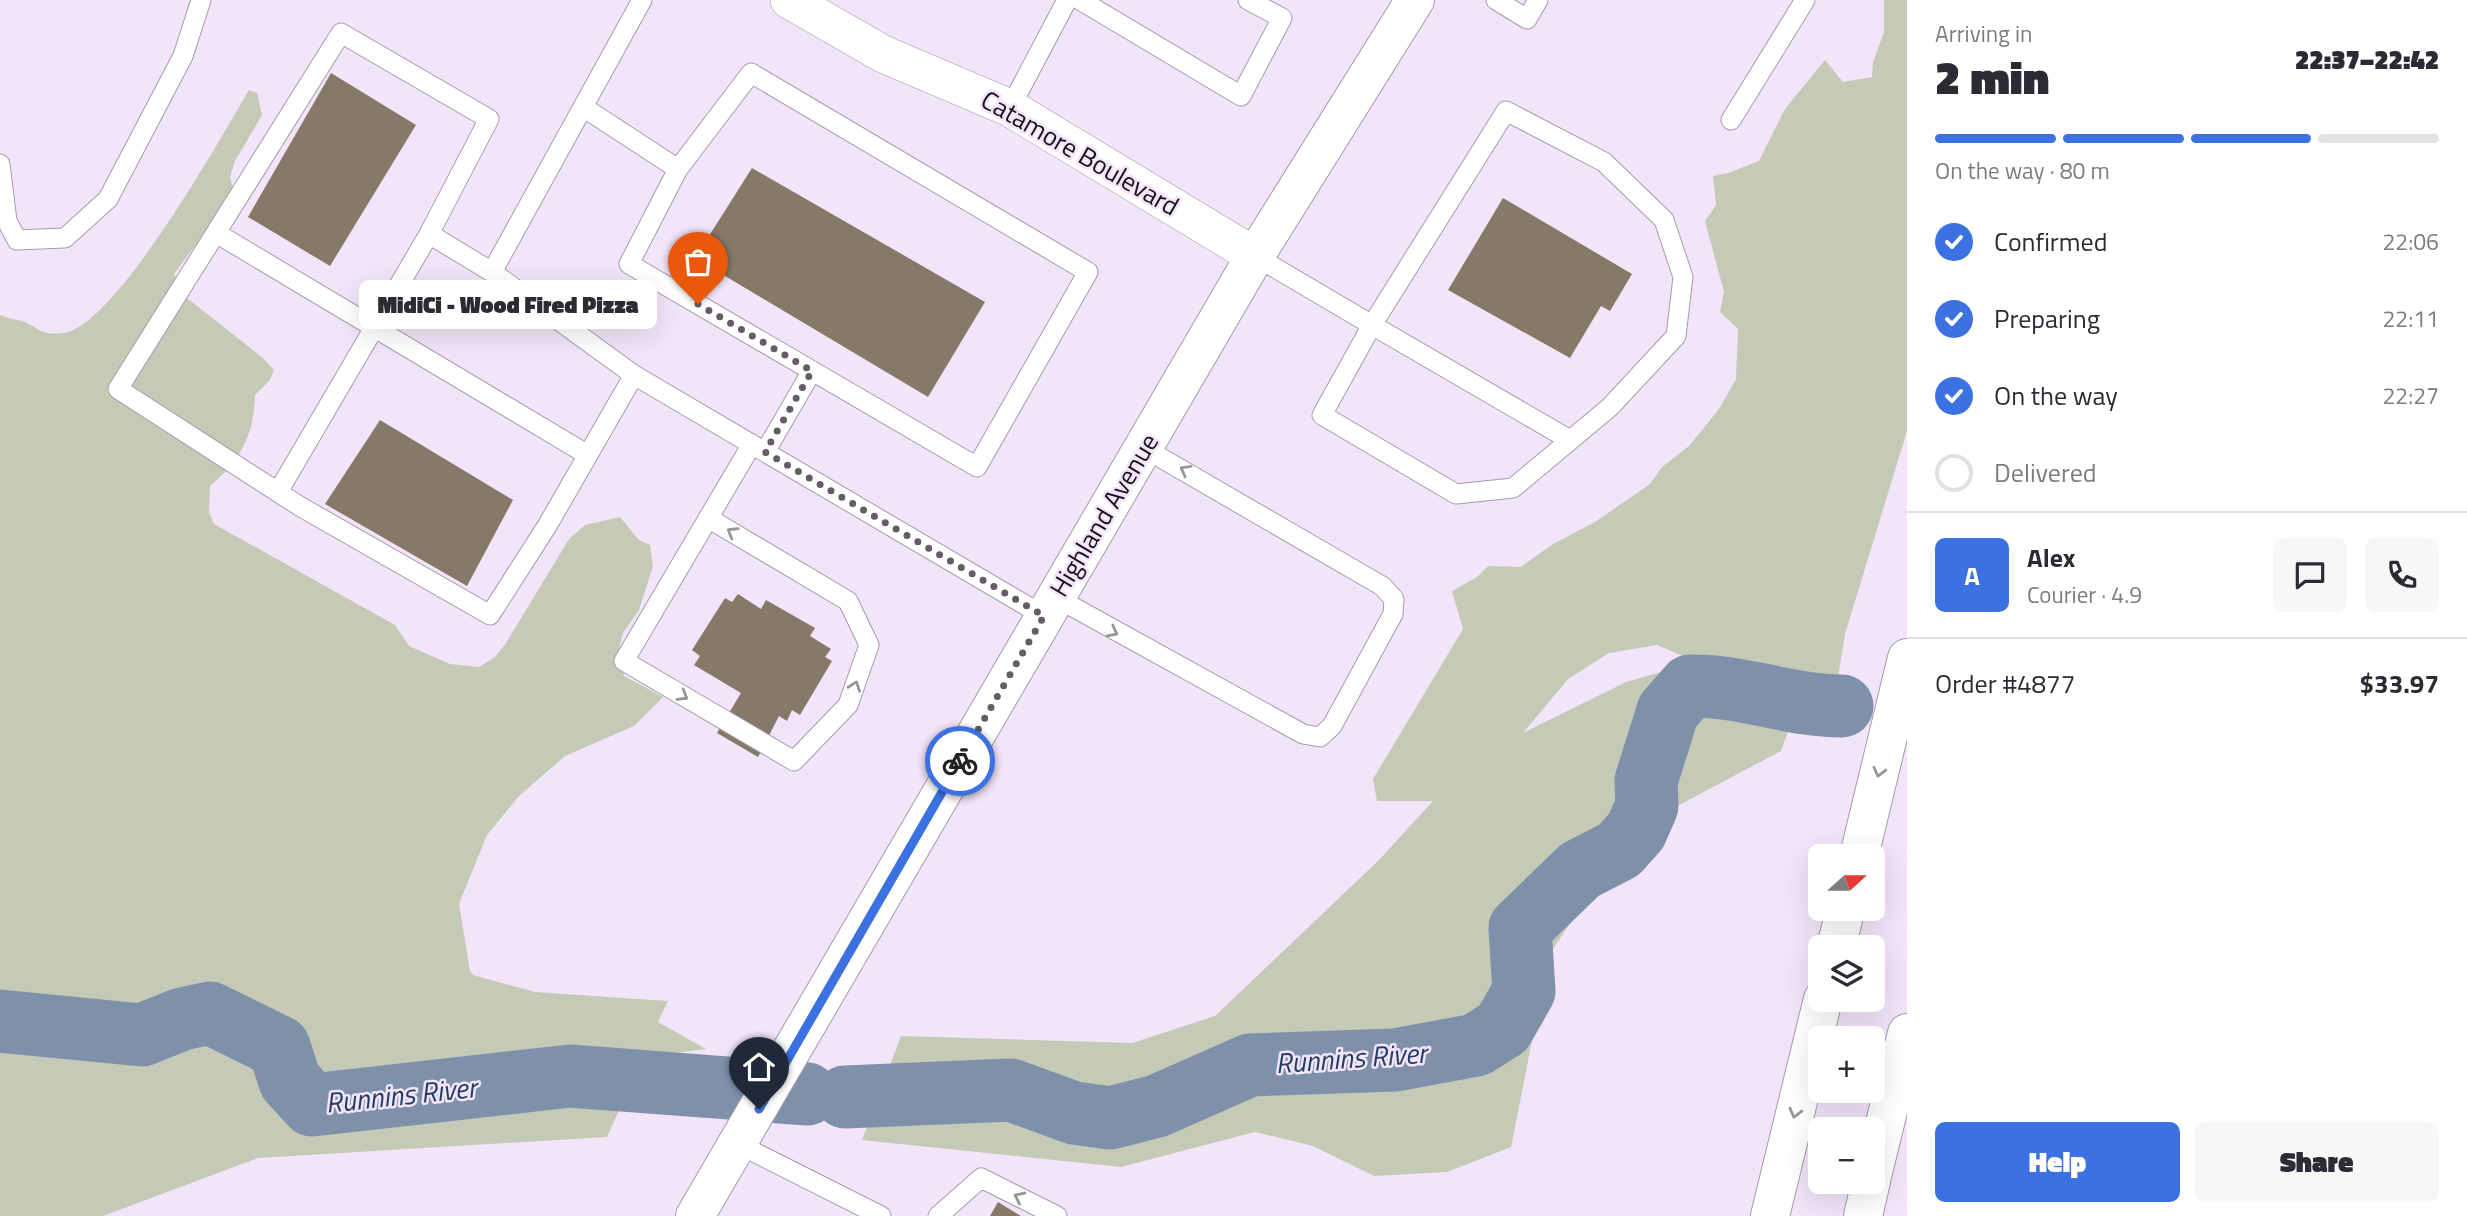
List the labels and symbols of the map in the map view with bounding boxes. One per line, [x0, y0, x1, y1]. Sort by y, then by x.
street label: Catamore Boulevard [974, 80, 1186, 225]
pin [668, 232, 728, 304]
callout: MidiCi - Wood Fired Pizza [358, 280, 656, 328]
street label: Highland Avenue [1039, 426, 1168, 604]
one-way arrow [1179, 465, 1192, 478]
one-way arrow [726, 527, 739, 540]
one-way arrow [1106, 624, 1119, 637]
one-way arrow [847, 680, 861, 692]
one-way arrow [675, 687, 688, 700]
courier [925, 726, 995, 796]
one-way arrow [1873, 766, 1887, 778]
north arrow [1808, 844, 1885, 920]
water label: Runnins River [1274, 1031, 1431, 1084]
pin [729, 1037, 789, 1109]
water label: Runnins River [324, 1065, 482, 1124]
one-way arrow [1789, 1107, 1803, 1119]
one-way arrow [1014, 1192, 1026, 1206]

